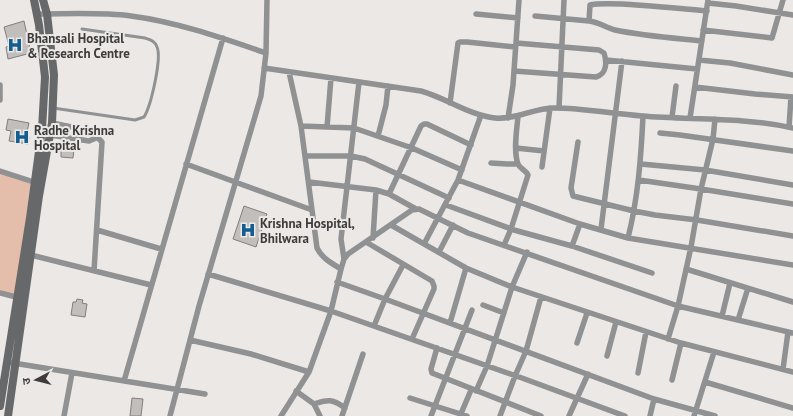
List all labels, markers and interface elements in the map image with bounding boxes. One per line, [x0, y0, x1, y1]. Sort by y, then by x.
place label: Bhansali Hospital & Research Centre [27, 30, 130, 62]
hospital icon: Bhansali Hospital & Research Centre [6, 36, 24, 54]
place label: Radhe Krishna Hospital [34, 122, 114, 154]
hospital icon: Radhe Krishna Hospital [13, 128, 31, 146]
place label: Krishna Hospital, Bhilwara [260, 215, 355, 247]
hospital icon: Krishna Hospital, Bhilwara [239, 221, 257, 239]
north arrow [16, 360, 56, 400]
text: उ [19, 377, 33, 385]

